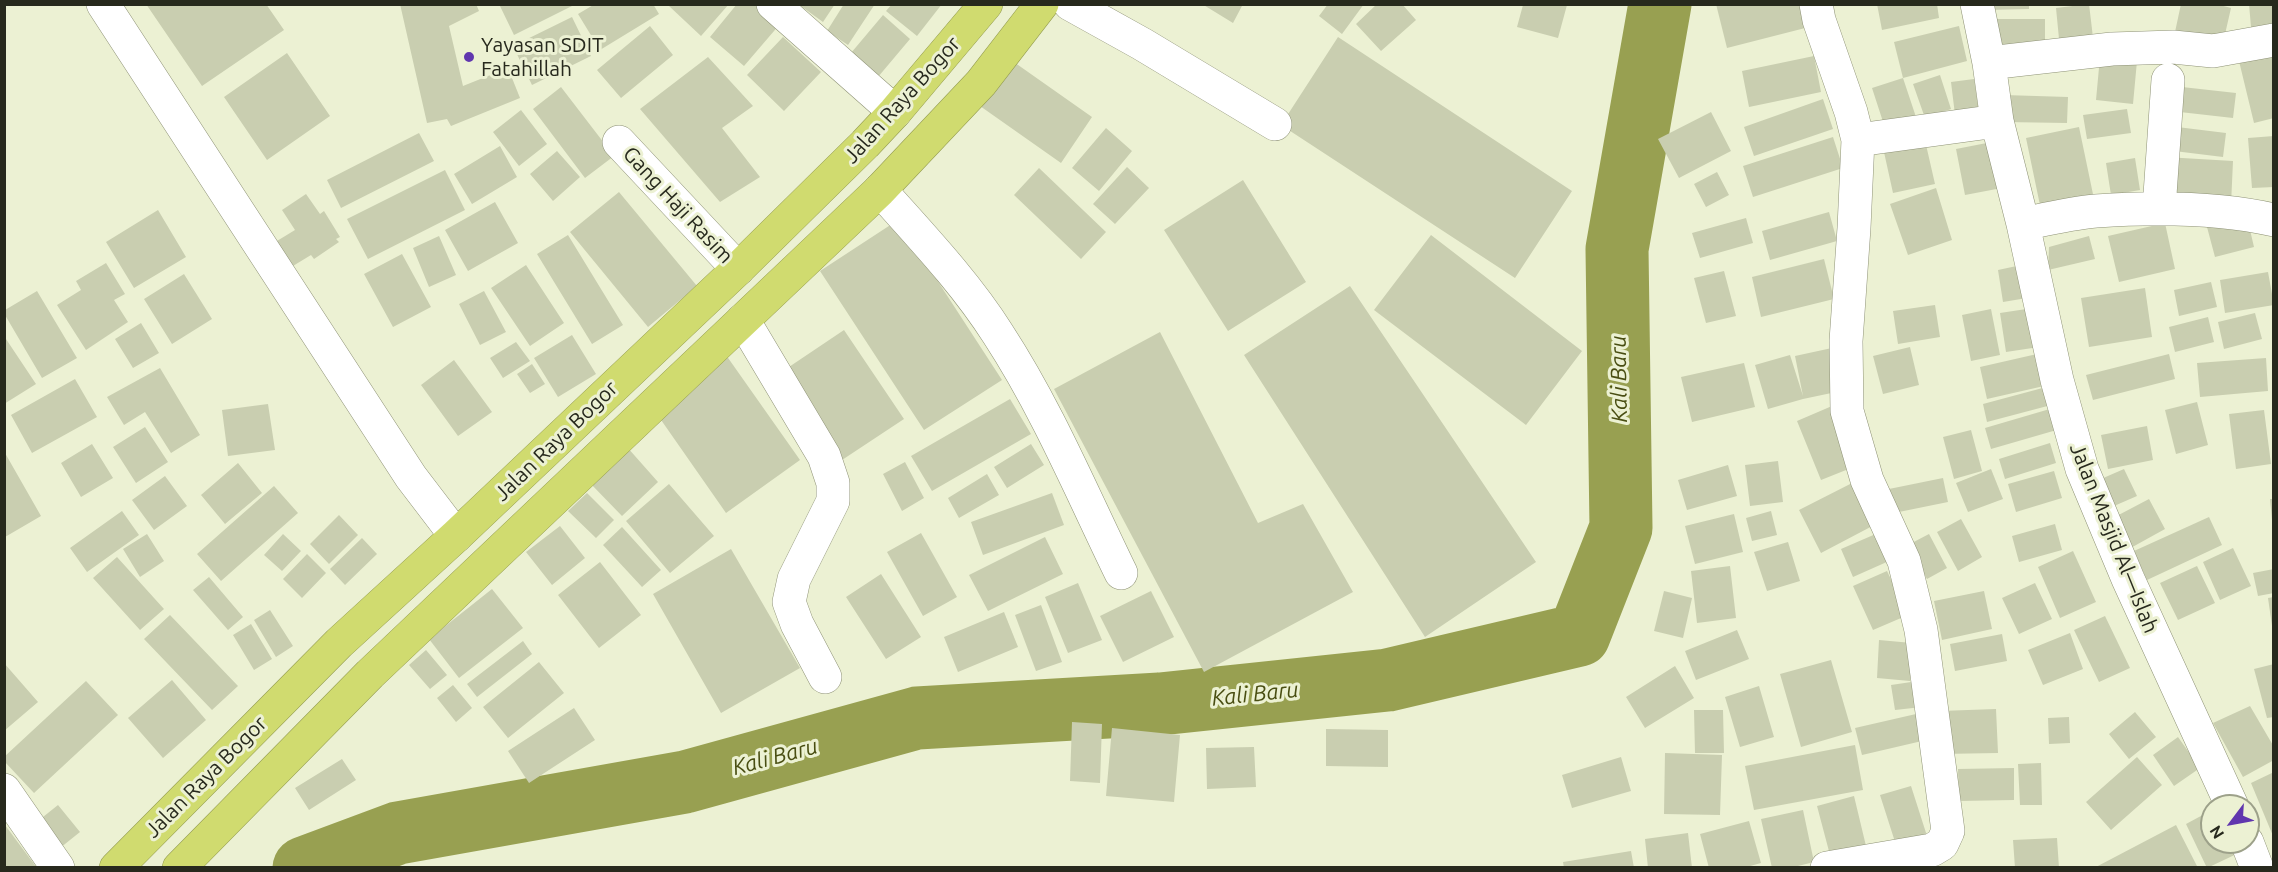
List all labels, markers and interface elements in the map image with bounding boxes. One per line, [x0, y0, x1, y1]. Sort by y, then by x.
street label: Jalan Raya Bogor [839, 31, 965, 169]
place label: Yayasan SDIT Fatahillah [481, 32, 604, 82]
marker: Yayasan SDIT Fatahillah [462, 50, 476, 64]
street label: Gang Haji Rasim [618, 141, 738, 269]
water label: Kali Baru [1605, 335, 1633, 423]
street label: Jalan Raya Bogor [489, 376, 623, 506]
street label: Jalan Masjid Al—Islah [2064, 439, 2164, 637]
water label: Kali Baru [1210, 676, 1300, 712]
street label: Jalan Raya Bogor [140, 711, 272, 843]
water label: Kali Baru [729, 733, 821, 781]
north arrow [2200, 794, 2260, 854]
text: N [2206, 823, 2227, 842]

